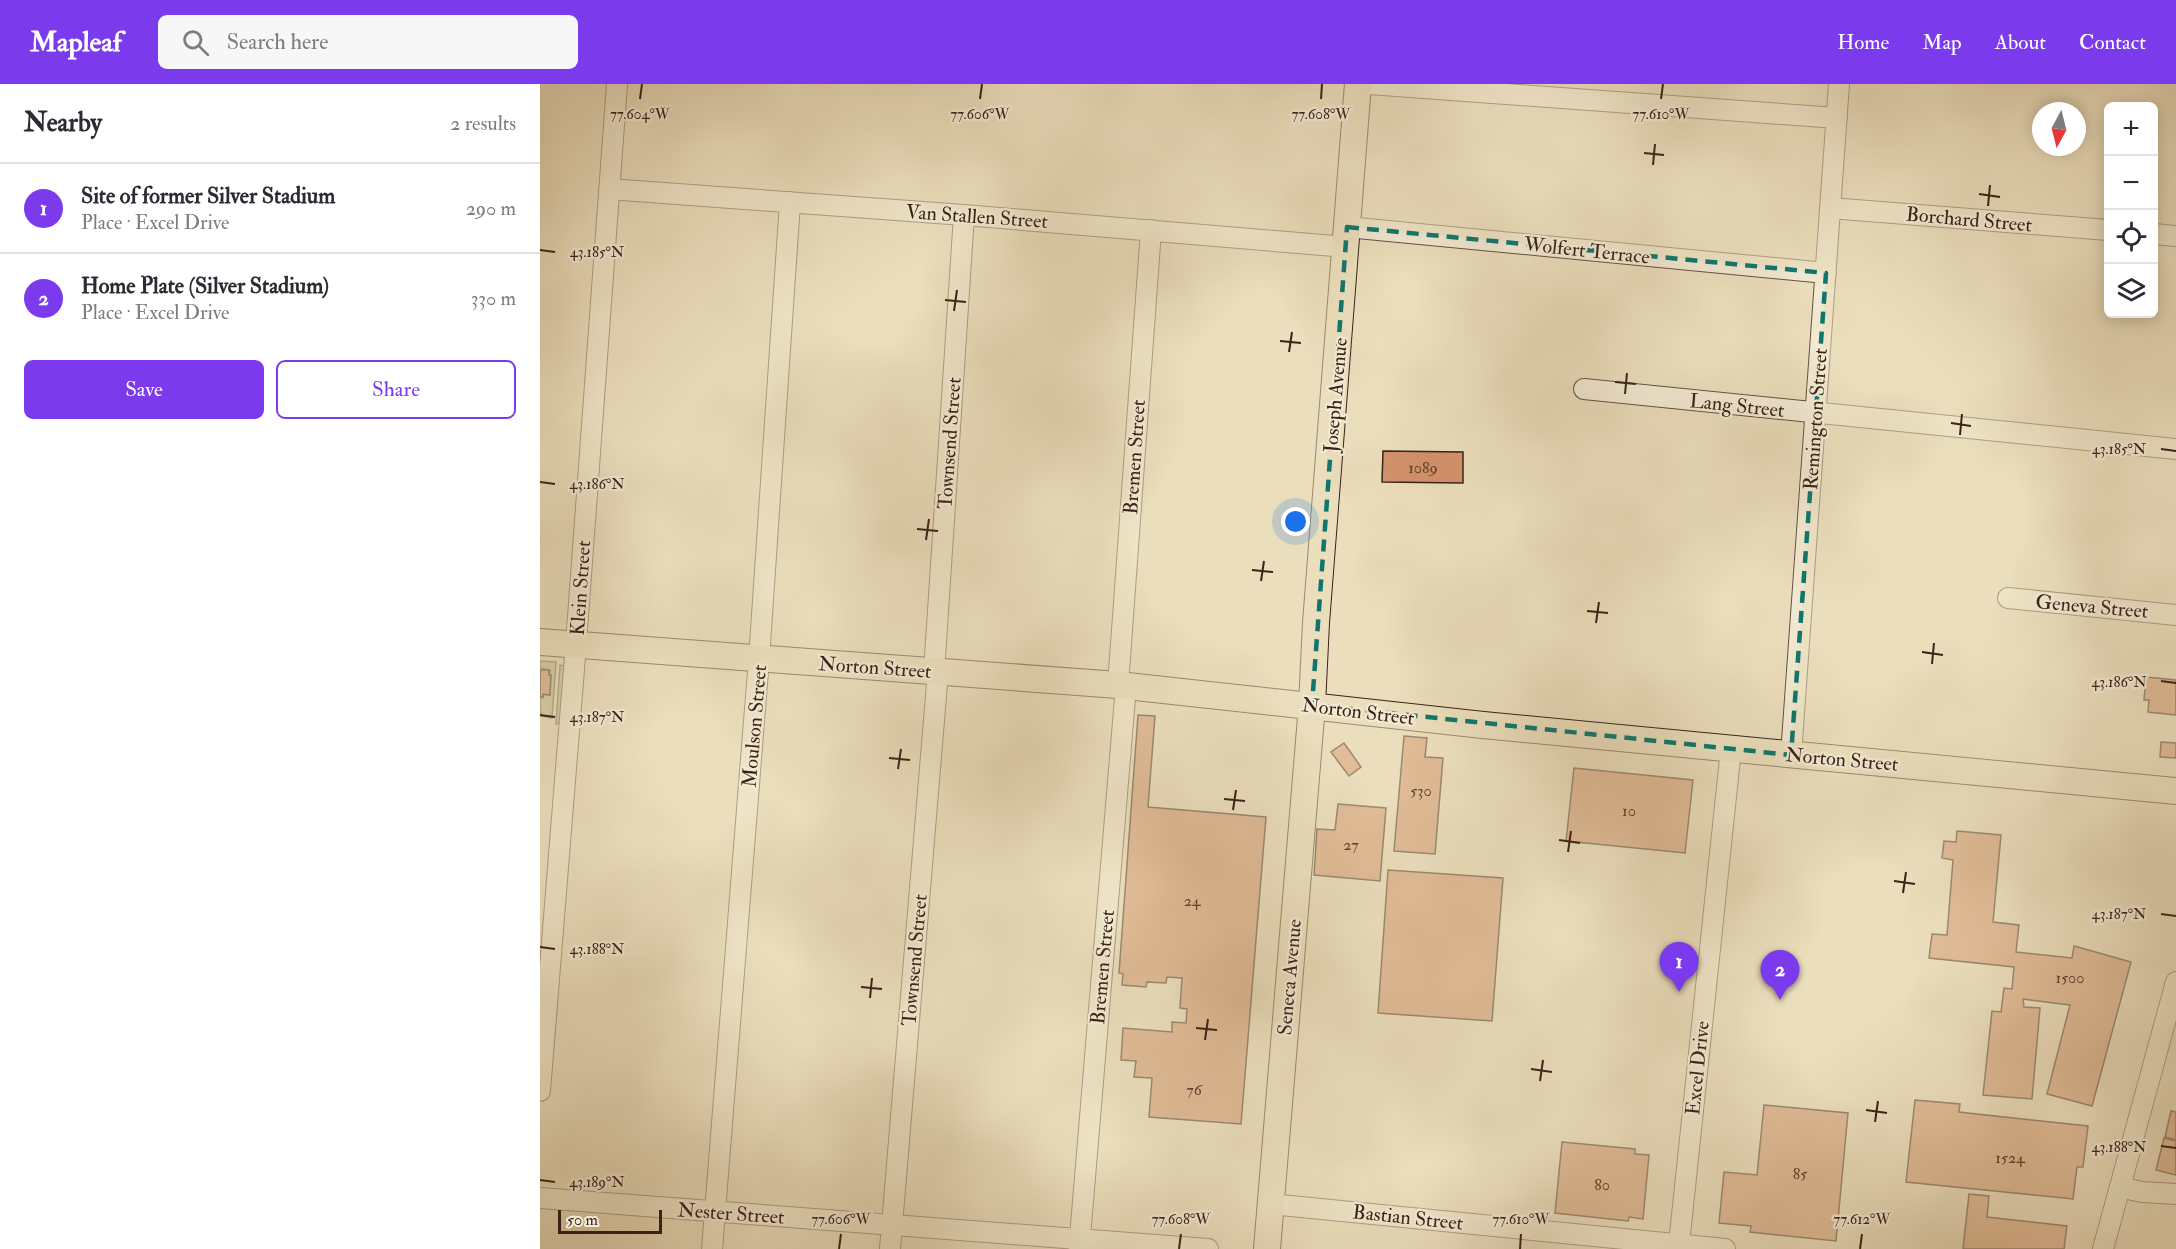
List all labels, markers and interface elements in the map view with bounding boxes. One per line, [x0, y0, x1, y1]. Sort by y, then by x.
search box [158, 15, 578, 69]
text: Mapleaf [30, 25, 122, 60]
icon: search [179, 26, 212, 59]
text: Search here [227, 28, 328, 56]
text: Home [1837, 29, 1889, 56]
text: Map [1922, 29, 1962, 56]
text: About [1995, 29, 2046, 56]
text: Contact [2079, 29, 2146, 56]
north arrow [2032, 102, 2086, 156]
map controls [2104, 102, 2158, 318]
button: + [2104, 102, 2158, 156]
text: 77.604°W [610, 105, 671, 124]
text: 77.606°W [950, 105, 1011, 124]
text: 77.608°W [1291, 105, 1351, 124]
text: 77.610°W [1632, 105, 1690, 124]
text: Nearby [24, 107, 102, 139]
text: 2 results [450, 111, 516, 136]
button: − [2104, 156, 2158, 210]
text: Site of former Silver Stadium [81, 182, 335, 210]
text: 1 [40, 196, 47, 221]
text: 290 m [466, 196, 516, 221]
street label: Van Stallen Street [905, 199, 1049, 234]
street label: Borchard Street [1905, 202, 2034, 238]
text: Place · Excel Drive [81, 210, 229, 235]
button: locate [2104, 210, 2158, 264]
street label: Wolfert Terrace [1522, 231, 1651, 270]
text: 43.185°N [570, 243, 625, 262]
button: layers [2104, 264, 2158, 318]
text: Home Plate (Silver Stadium) [81, 272, 329, 300]
text: 2 [38, 286, 49, 311]
text: 330 m [471, 286, 516, 311]
text: Place · Excel Drive [81, 300, 229, 325]
street label: Joseph Avenue [1318, 337, 1354, 455]
street label: Remington Street [1798, 347, 1833, 491]
button: Save [24, 360, 264, 419]
button: Share [276, 360, 516, 419]
street label: Townsend Street [932, 376, 967, 510]
street label: Lang Street [1688, 388, 1786, 423]
street label: Bremen Street [1118, 398, 1151, 515]
text: 43.185°N [2092, 440, 2147, 459]
house number: 1089 [1408, 458, 1438, 478]
text: 43.186°N [569, 475, 625, 494]
your location [1281, 507, 1310, 536]
street label: Klein Street [565, 539, 596, 637]
street label: Geneva Street [2035, 589, 2150, 624]
street label: Norton Street [818, 651, 933, 684]
street label: Moulson Street [737, 663, 772, 789]
text: 43.186°N [2091, 673, 2147, 692]
street label: Norton Street [1300, 692, 1416, 731]
text: 43.187°N [570, 708, 625, 727]
street label: Norton Street [1784, 742, 1900, 777]
house number: 530 [1410, 781, 1432, 801]
house number: 10 [1622, 801, 1636, 821]
house number: 27 [1343, 835, 1359, 855]
house number: 24 [1184, 891, 1202, 911]
street label: Townsend Street [896, 893, 933, 1027]
text: 43.187°N [2092, 905, 2147, 924]
street label: Bremen Street [1085, 908, 1120, 1026]
street label: Seneca Avenue [1272, 918, 1307, 1036]
text: 43.188°N [570, 940, 625, 959]
pin: 1 [1660, 942, 1698, 992]
pin: 2 [1760, 950, 1800, 1000]
house number: 1500 [2056, 968, 2084, 988]
street label: Excel Drive [1680, 1020, 1715, 1116]
house number: 76 [1186, 1080, 1203, 1100]
text: 43.188°N [2092, 1138, 2147, 1157]
house number: 1524 [1995, 1148, 2026, 1168]
house number: 85 [1793, 1164, 1807, 1184]
text: 43.189°N [569, 1173, 625, 1192]
house number: 80 [1594, 1175, 1610, 1195]
street label: Nester Street [677, 1197, 786, 1230]
street label: Bastian Street [1351, 1199, 1465, 1236]
scale bar [558, 1207, 662, 1234]
text: 50 m [567, 1210, 598, 1230]
text: 77.606°W [811, 1210, 872, 1229]
text: 77.608°W [1151, 1210, 1211, 1229]
text: 77.610°W [1492, 1210, 1550, 1229]
text: 77.612°W [1833, 1210, 1891, 1229]

